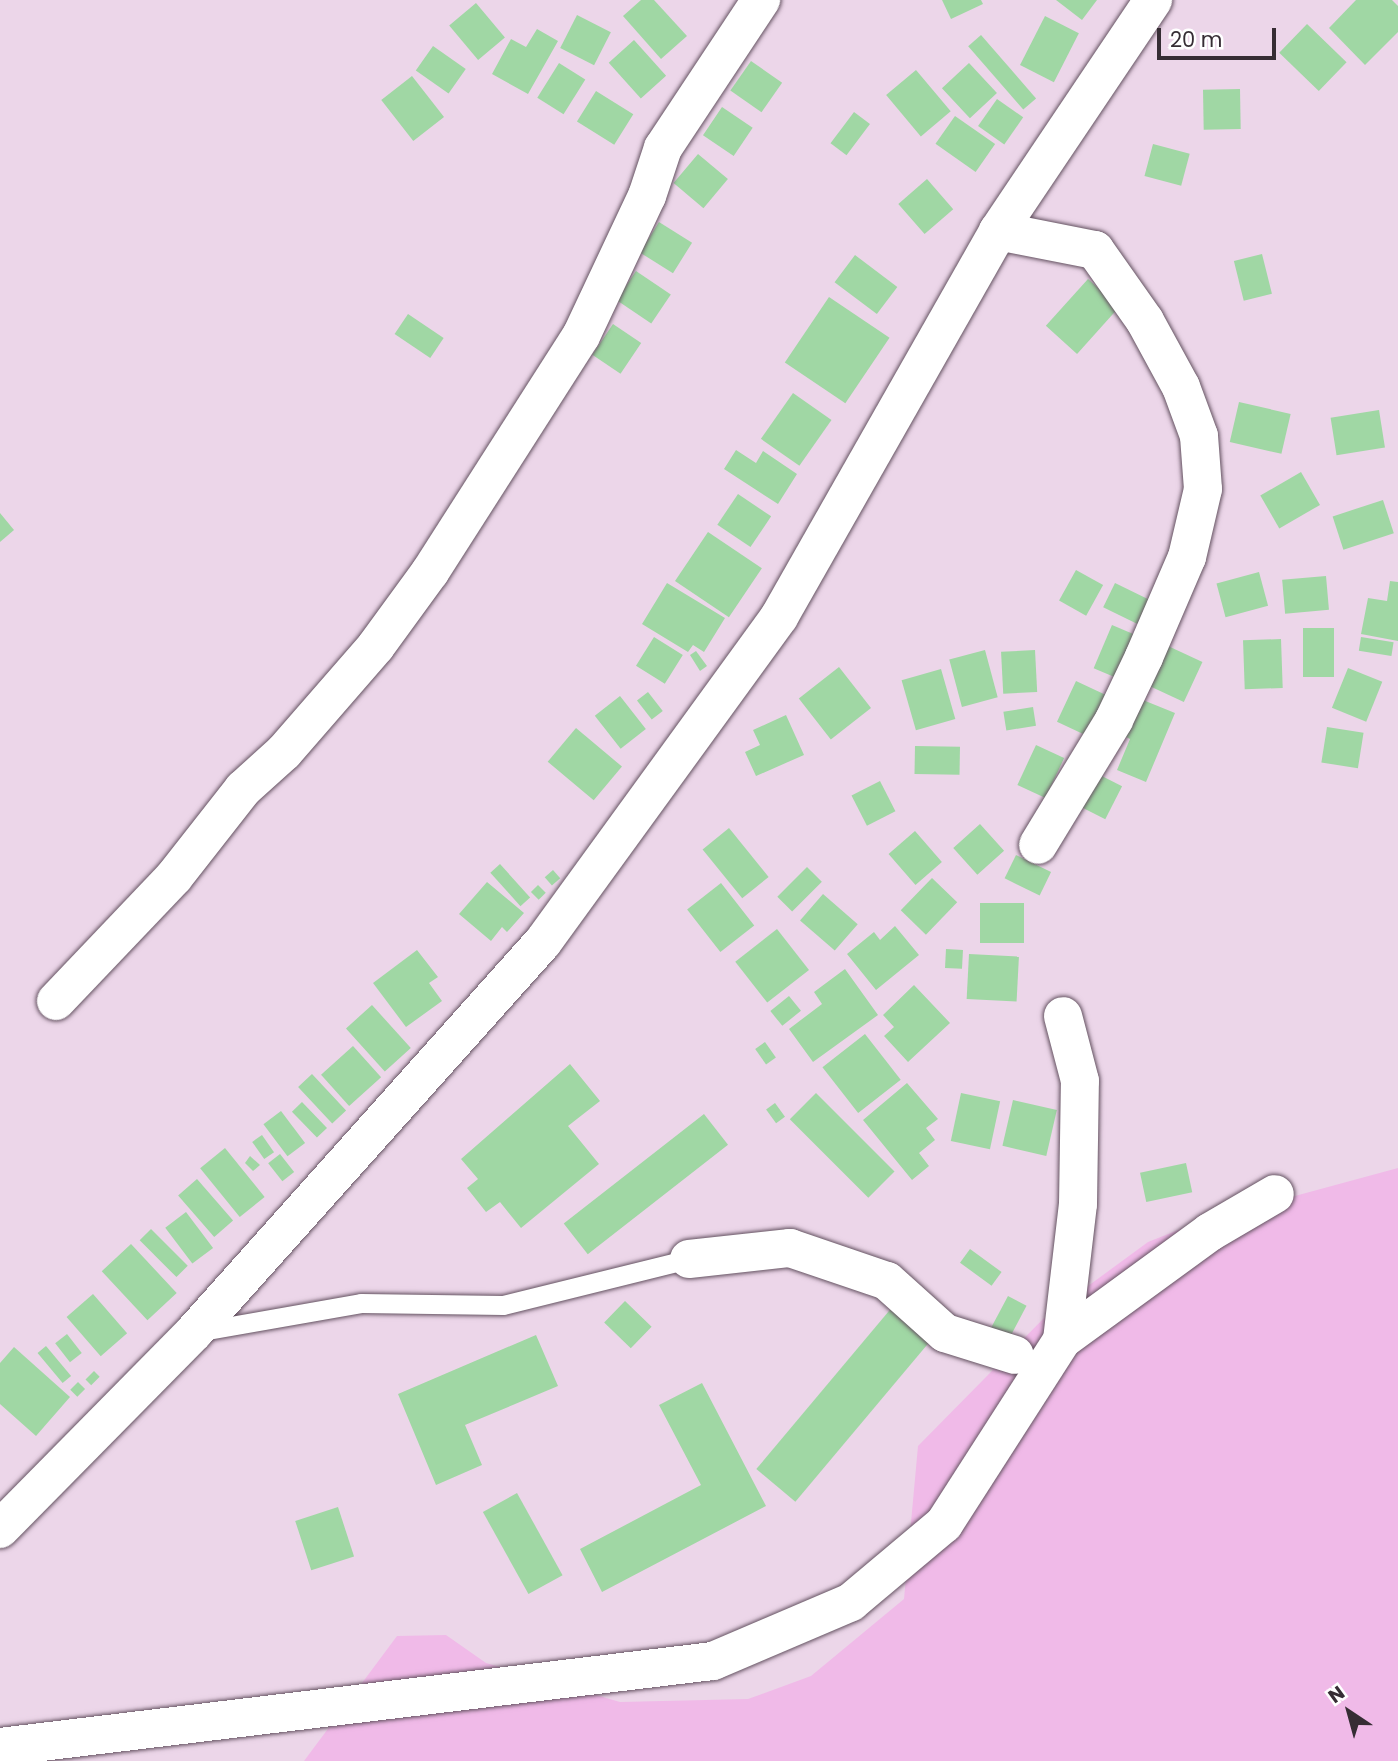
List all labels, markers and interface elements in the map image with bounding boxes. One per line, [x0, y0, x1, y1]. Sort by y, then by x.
scale bar [1160, 14, 1279, 58]
text: 20 m [1170, 25, 1223, 54]
north arrow [1314, 1677, 1384, 1747]
text: N [1323, 1679, 1350, 1710]

